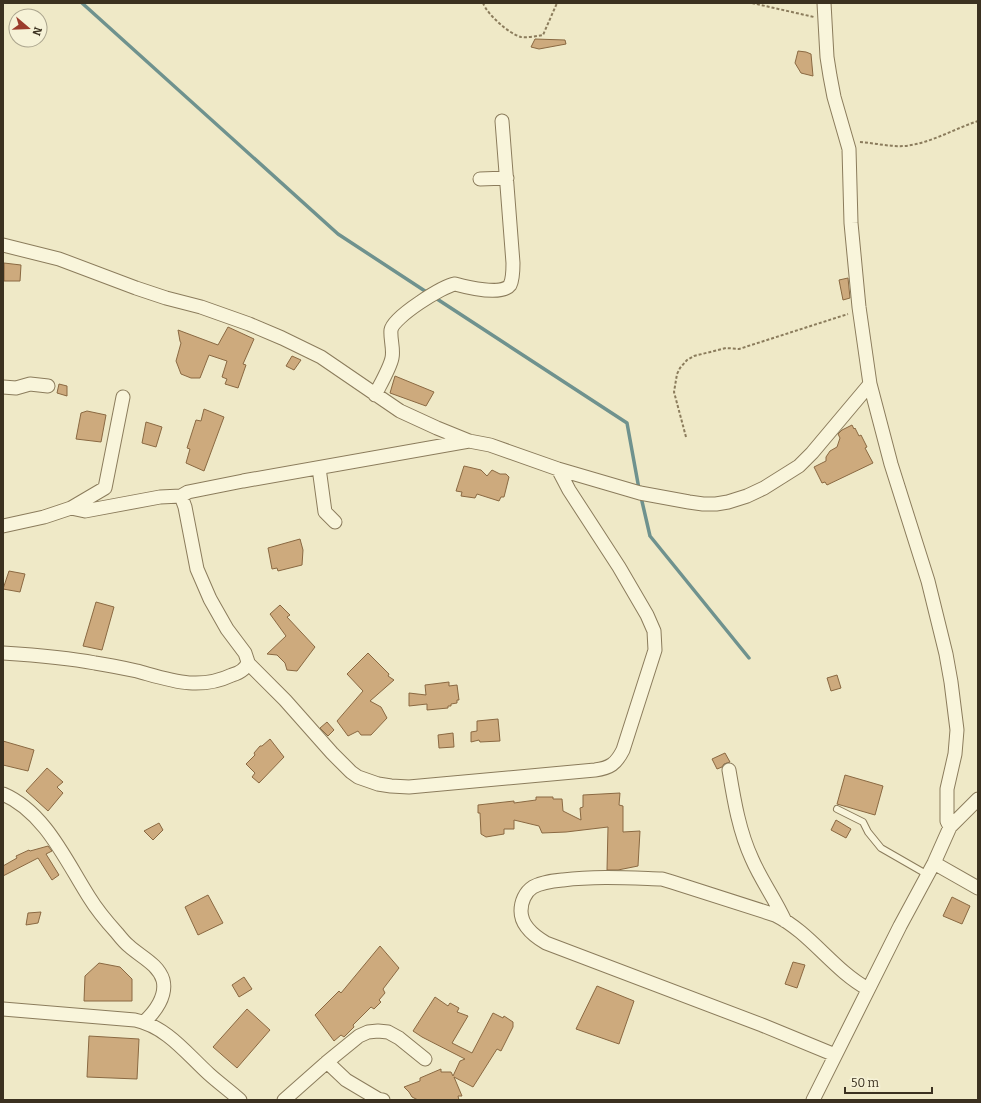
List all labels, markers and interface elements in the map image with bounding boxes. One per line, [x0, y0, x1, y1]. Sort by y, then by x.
north arrow [8, 8, 48, 48]
text: N [29, 25, 45, 38]
scale bar [845, 1069, 932, 1095]
text: 50 m [851, 1076, 880, 1090]

